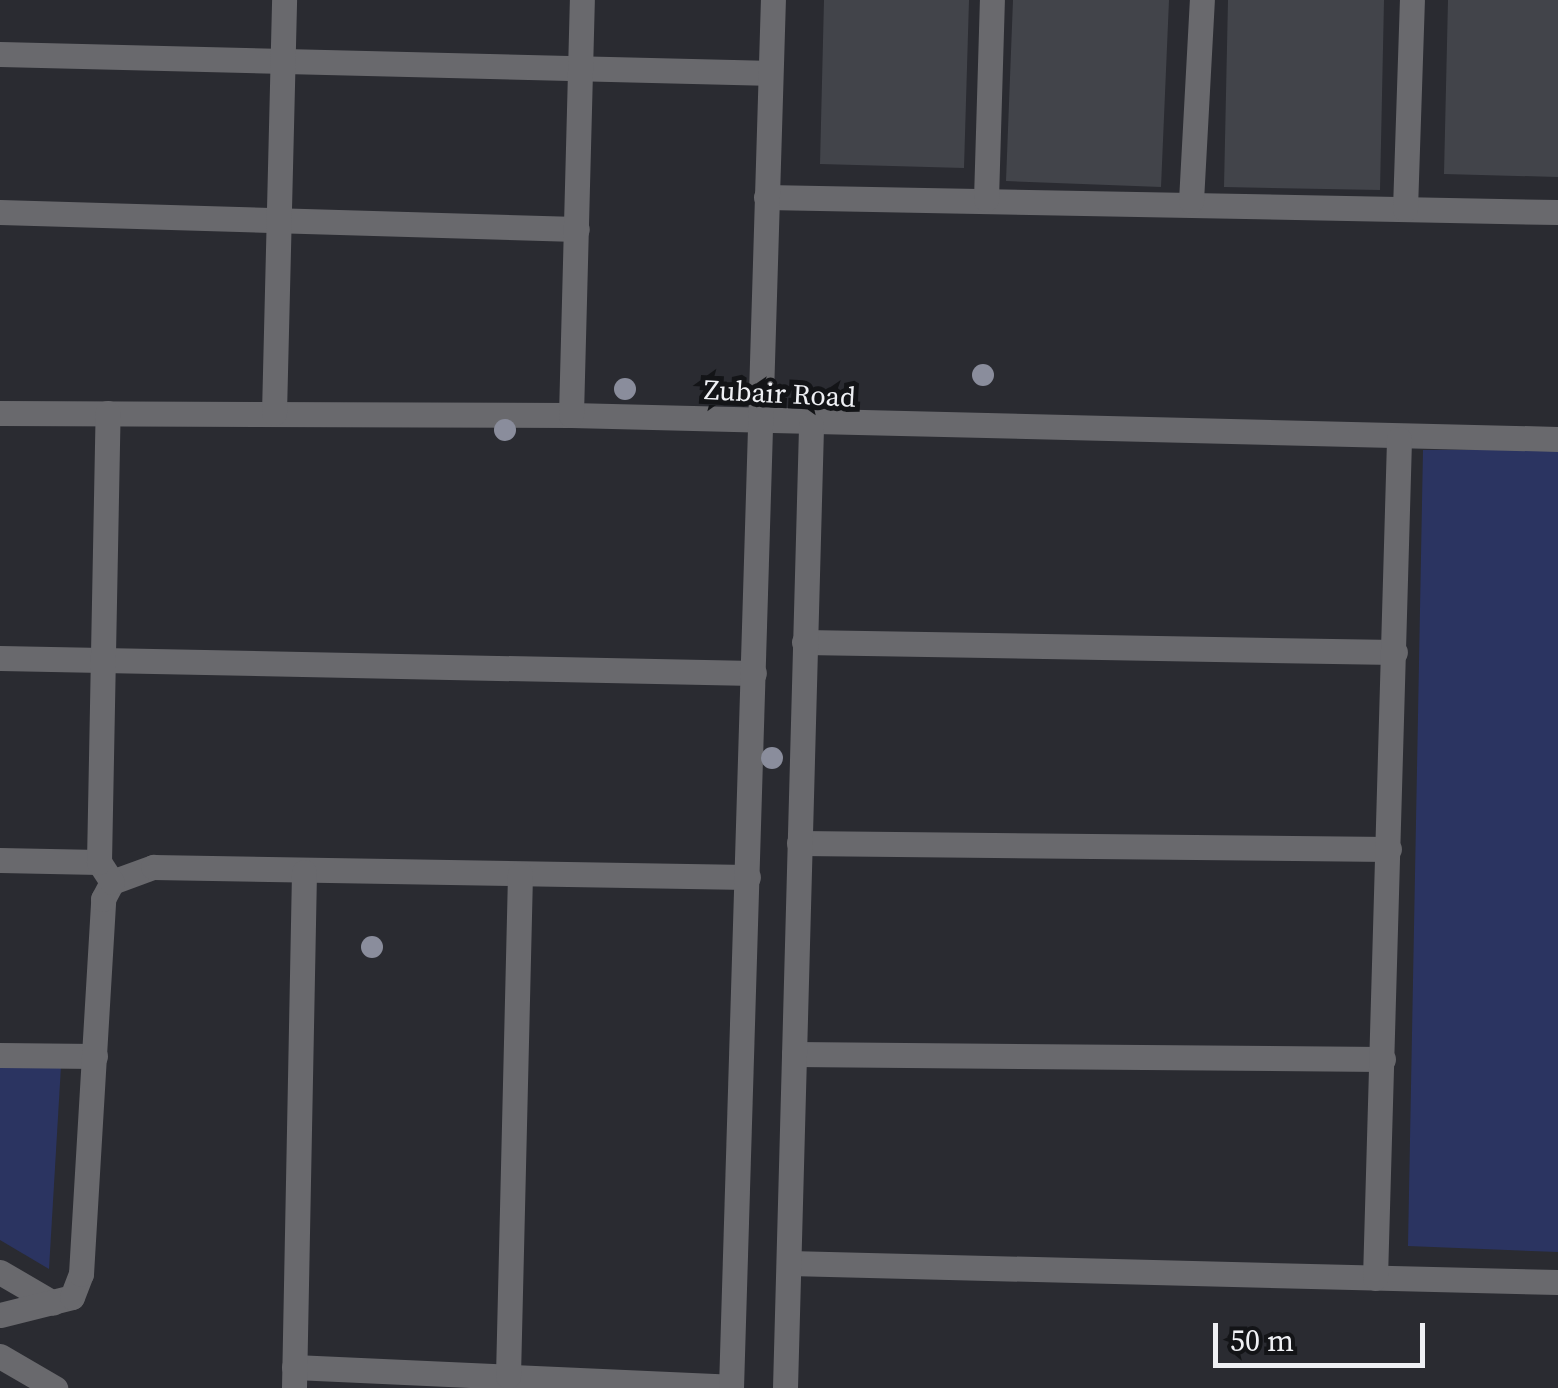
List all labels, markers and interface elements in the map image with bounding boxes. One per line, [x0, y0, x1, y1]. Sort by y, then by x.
street label: Zubair Road [703, 372, 857, 414]
scale bar [1218, 1303, 1430, 1365]
text: 50 m [1230, 1320, 1294, 1361]

